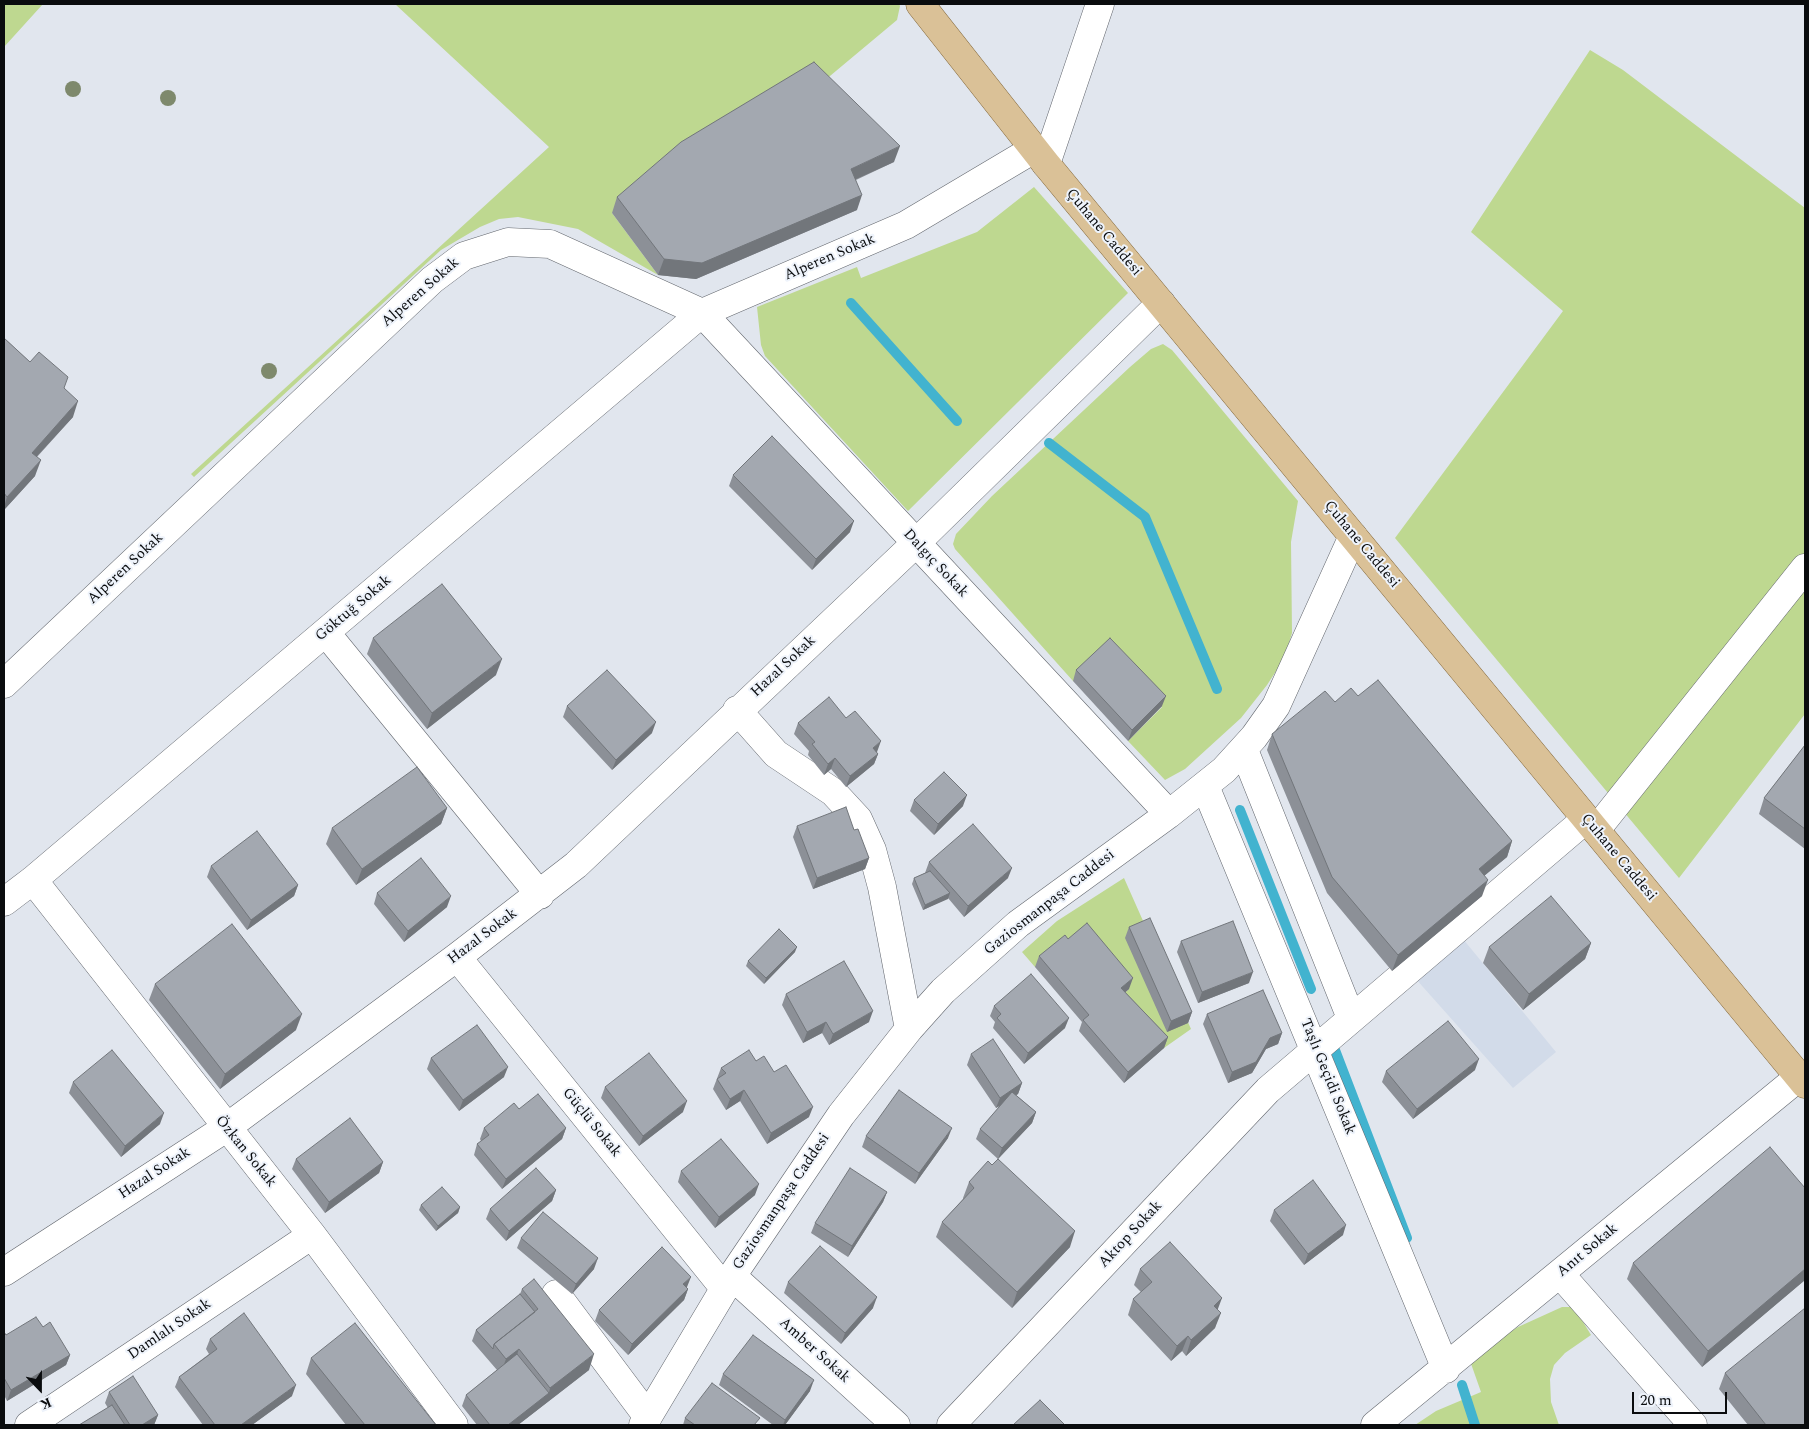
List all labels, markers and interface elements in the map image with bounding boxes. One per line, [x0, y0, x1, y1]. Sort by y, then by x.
street label: Çuhane Caddesi [1061, 186, 1145, 280]
street label: Alperen Sokak [782, 231, 878, 285]
street label: Alperen Sokak [378, 254, 464, 332]
street label: Çuhane Caddesi [1319, 498, 1403, 592]
street label: Dalgıç Sokak [899, 526, 971, 602]
street label: Alperen Sokak [84, 529, 168, 609]
street label: Göktuğ Sokak [312, 572, 396, 646]
street label: Hazal Sokak [748, 632, 820, 702]
street label: Çuhane Caddesi [1576, 811, 1660, 905]
street label: Gaziosmanpaşa Caddesi [981, 846, 1119, 960]
street label: Hazal Sokak [445, 905, 521, 969]
street label: Taşlı Geçidi Sokak [1295, 1016, 1359, 1138]
street label: Güçlü Sokak [558, 1085, 624, 1161]
street label: Özkan Sokak [211, 1112, 279, 1192]
street label: Gaziosmanpaşa Caddesi [730, 1130, 834, 1274]
street label: Hazal Sokak [116, 1144, 194, 1204]
street label: Aktop Sokak [1095, 1198, 1167, 1272]
street label: Anıt Sokak [1554, 1220, 1622, 1282]
street label: Damlalı Sokak [125, 1296, 215, 1364]
street label: Amber Sokak [775, 1314, 853, 1388]
north arrow [15, 1364, 65, 1414]
scale bar [1634, 1382, 1729, 1414]
text: 20 m [1640, 1389, 1672, 1412]
text: K [37, 1392, 55, 1415]

